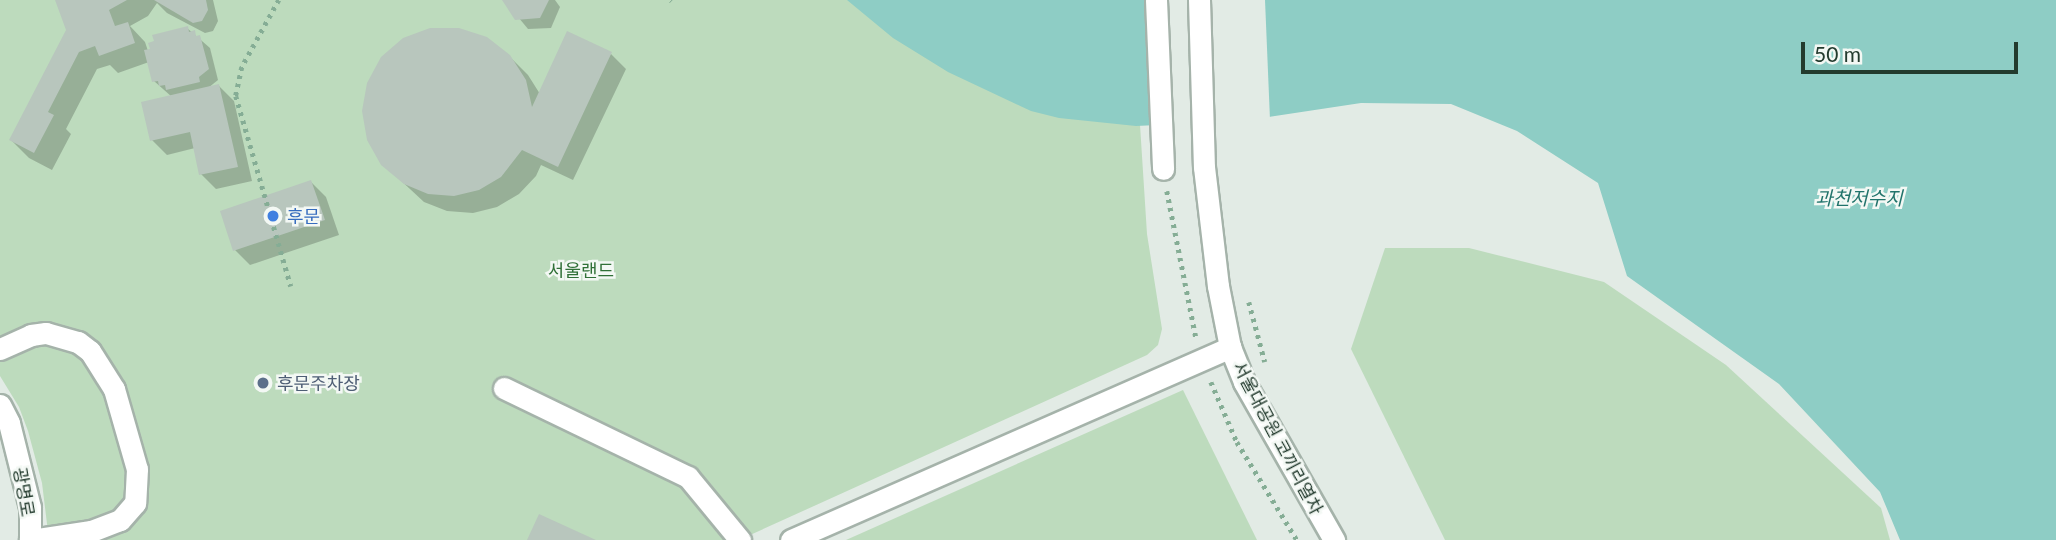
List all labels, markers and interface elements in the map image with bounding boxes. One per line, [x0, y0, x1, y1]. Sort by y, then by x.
scale bar [1804, 28, 2021, 72]
text: 50 m [1814, 41, 1861, 66]
water label: 과천저수지 [1815, 187, 1903, 209]
place label: 후문 [287, 205, 320, 227]
marker: 후문 [265, 208, 281, 224]
park label: 서울랜드 [548, 259, 614, 281]
street label: 서울대공원 코끼리열차 [1229, 358, 1327, 518]
place label: 후문주차장 [277, 372, 360, 394]
marker: 후문주차장 [255, 375, 271, 391]
street label: 광명로 [9, 466, 39, 518]

